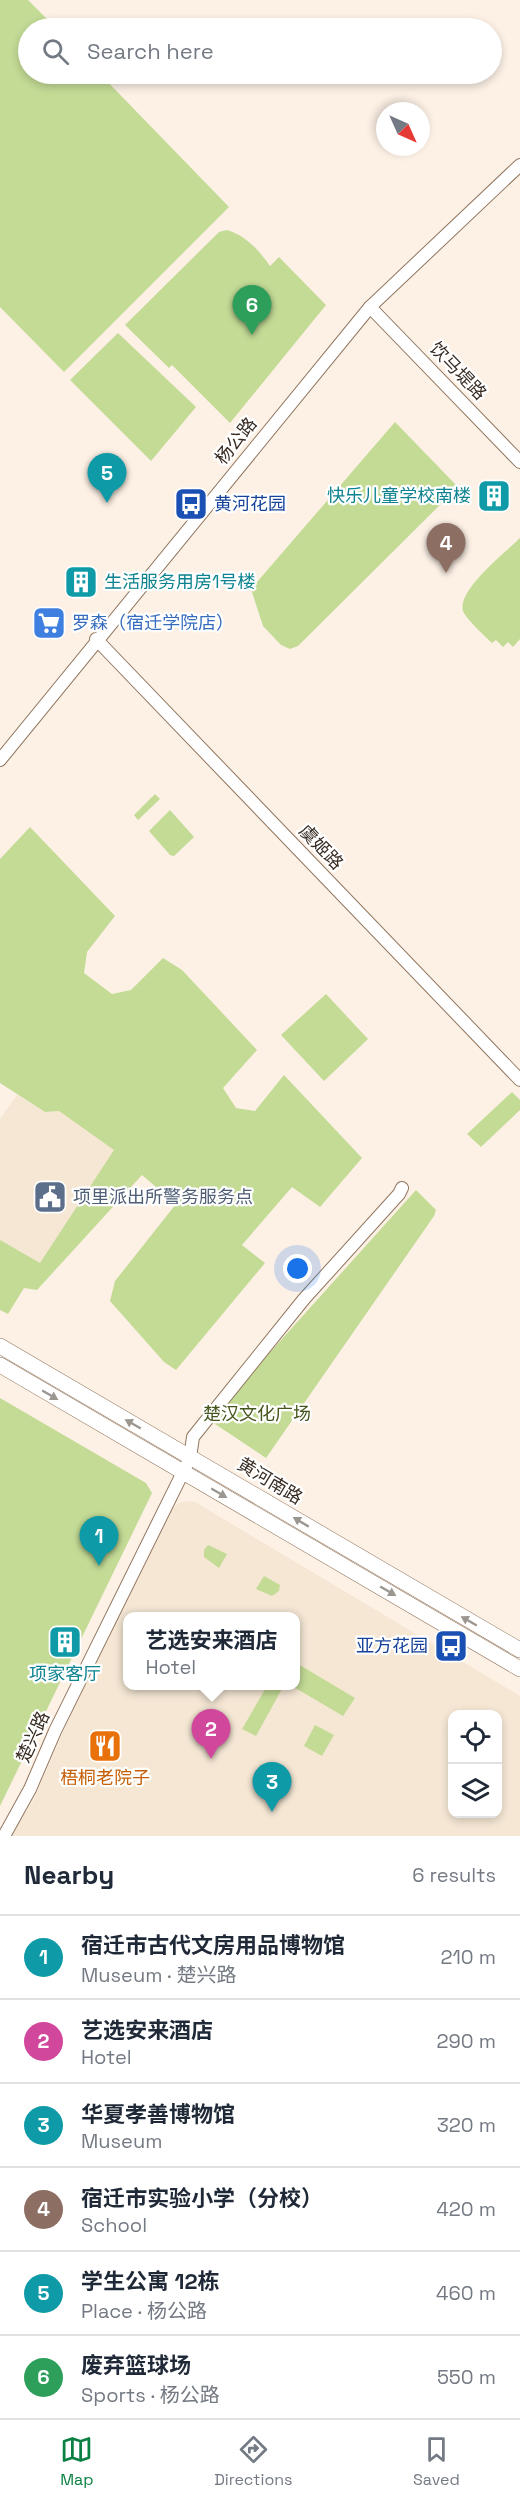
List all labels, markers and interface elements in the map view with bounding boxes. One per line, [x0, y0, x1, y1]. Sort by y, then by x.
search box [18, 18, 502, 84]
icon: search [39, 35, 72, 68]
text: Search here [87, 37, 214, 65]
north arrow [376, 102, 430, 156]
pin: 6 [232, 286, 272, 335]
street label: 饮马堤路 [425, 337, 492, 405]
street label: 杨公路 [210, 412, 262, 469]
pin: 5 [88, 454, 126, 503]
building icon: 快乐儿童学校南楼 [476, 478, 512, 514]
place label: 快乐儿童学校南楼 [327, 484, 471, 507]
bus stop icon: 黄河花园 [173, 486, 209, 522]
place label: 黄河花园 [214, 492, 286, 515]
pin: 4 [426, 524, 466, 573]
building icon: 生活服务用房1号楼 [63, 564, 99, 600]
place label: 生活服务用房1号楼 [104, 570, 256, 593]
supermarket icon: 罗森（宿迁学院店） [31, 605, 67, 641]
place label: 罗森（宿迁学院店） [72, 611, 234, 634]
street label: 虞姬路 [294, 819, 348, 874]
public building icon: 项里派出所警务服务点 [32, 1179, 68, 1215]
place label: 项里派出所警务服务点 [73, 1185, 253, 1208]
your location [283, 1254, 312, 1283]
one-way arrow [42, 1390, 58, 1401]
park label: 楚汉文化广场 [203, 1402, 311, 1425]
one-way arrow [124, 1419, 141, 1429]
street label: 黄河南路 [233, 1452, 307, 1509]
one-way arrow [211, 1488, 228, 1498]
pin: 1 [80, 1516, 118, 1566]
one-way arrow [293, 1517, 309, 1528]
one-way arrow [380, 1585, 396, 1596]
popup [123, 1612, 300, 1690]
one-way arrow [461, 1615, 477, 1626]
building icon: 项家客厅 [47, 1624, 83, 1660]
text: 艺选安来酒店 [145, 1626, 278, 1654]
bus stop icon: 亚方花园 [433, 1628, 469, 1664]
place label: 亚方花园 [356, 1634, 428, 1657]
text: Hotel [145, 1654, 196, 1680]
place label: 项家客厅 [29, 1662, 101, 1685]
street label: 楚兴路 [11, 1707, 54, 1766]
pin: 2 [192, 1710, 230, 1759]
map controls [448, 1710, 502, 1818]
button: locate [448, 1710, 502, 1764]
restaurant icon: 梧桐老院子 [87, 1728, 123, 1764]
pin: 3 [252, 1762, 292, 1812]
button: layers [448, 1764, 502, 1818]
place label: 梧桐老院子 [60, 1766, 150, 1789]
text: Nearby [24, 1858, 114, 1892]
text: 6 results [412, 1862, 496, 1888]
text: 宿迁市古代文房用品博物馆 [81, 1931, 345, 1959]
text: 1 [39, 1944, 48, 1970]
text: 210 m [440, 1944, 496, 1970]
text: Museum · 楚兴路 [81, 1962, 236, 1988]
text: 艺选安来酒店 [81, 2016, 213, 2044]
text: 2 [38, 2028, 49, 2054]
text: 290 m [437, 2028, 496, 2054]
text: Hotel [81, 2044, 132, 2070]
text: 华夏孝善博物馆 [81, 2100, 235, 2128]
text: 3 [37, 2112, 50, 2138]
text: 320 m [437, 2112, 496, 2138]
text: Museum [81, 2128, 162, 2154]
text: 宿迁市实验小学（分校） [81, 2184, 323, 2212]
text: 4 [37, 2196, 50, 2222]
text: 420 m [436, 2196, 496, 2222]
text: School [81, 2212, 147, 2238]
text: 学生公寓 12栋 [81, 2267, 220, 2295]
text: 5 [38, 2280, 50, 2306]
text: 460 m [436, 2280, 496, 2306]
text: Place · 杨公路 [81, 2298, 207, 2324]
text: 废弃篮球场 [81, 2351, 191, 2379]
text: 6 [37, 2364, 50, 2390]
text: 550 m [437, 2364, 496, 2390]
text: Sports · 杨公路 [81, 2382, 220, 2408]
tab: Map [60, 2433, 94, 2490]
tab: Directions [214, 2433, 293, 2490]
tab: Saved [413, 2433, 460, 2490]

